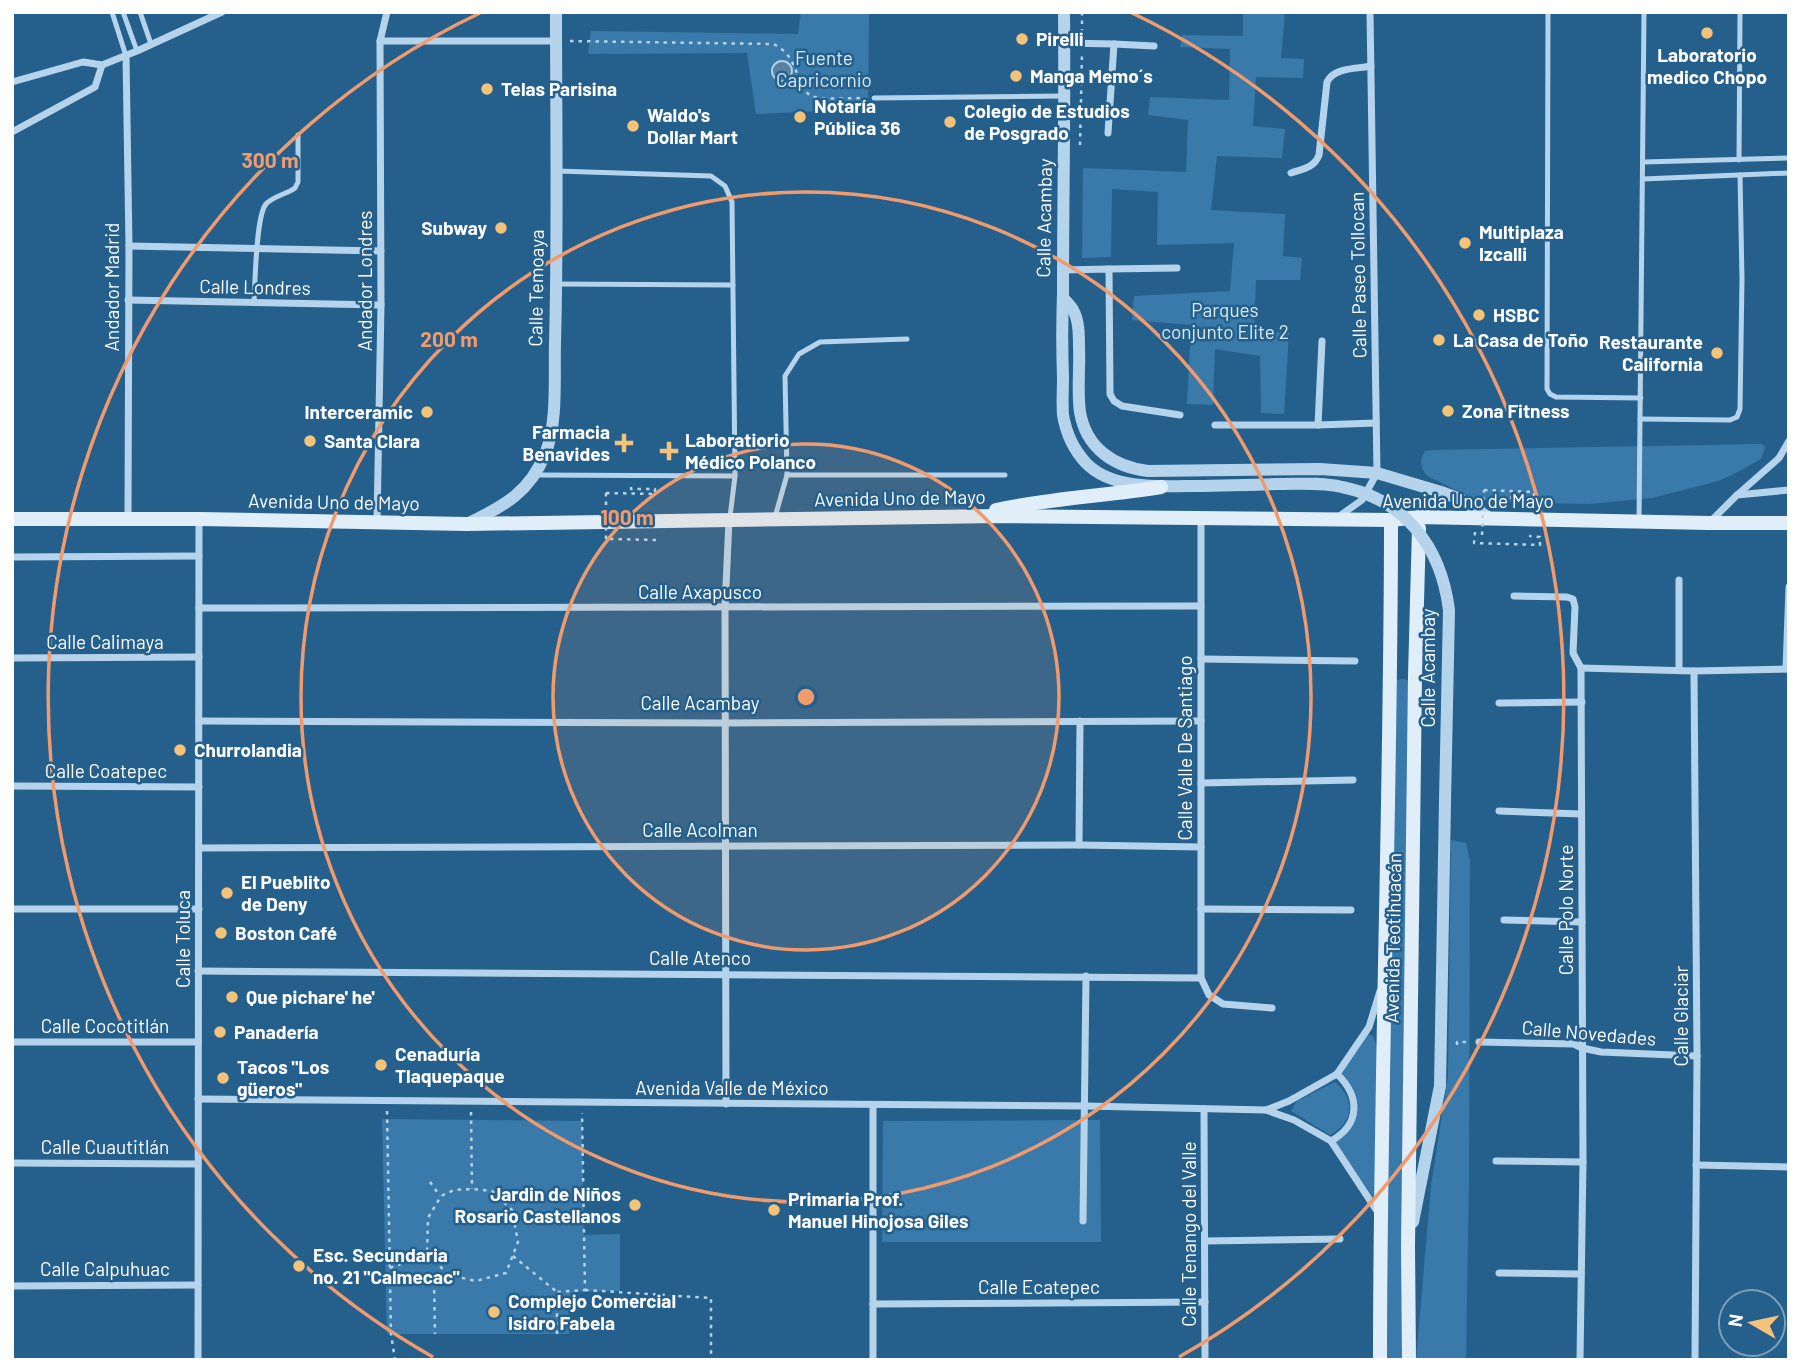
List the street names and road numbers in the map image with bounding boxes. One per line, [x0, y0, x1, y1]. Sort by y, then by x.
street label: Calle Acambay [1031, 158, 1056, 278]
street label: Calle Paseo Tollocan [1345, 191, 1370, 359]
street label: Andador Londres [353, 211, 376, 351]
street label: Andador Madrid [100, 223, 123, 351]
street label: Calle Temoaya [523, 229, 548, 347]
street label: Calle Londres [199, 274, 311, 299]
street label: Avenida Uno de Mayo [814, 485, 986, 510]
street label: Avenida Uno de Mayo [248, 489, 420, 514]
street label: Avenida Uno de Mayo [1382, 489, 1554, 512]
street label: Calle Axapusco [638, 580, 762, 603]
street label: Calle Acambay [1416, 608, 1439, 728]
street label: Calle Calimaya [46, 630, 164, 653]
street label: Calle Valle De Santiago [1173, 655, 1196, 841]
street label: Calle Acambay [640, 691, 760, 714]
street label: Calle Coatepec [45, 759, 167, 782]
street label: Calle Acolman [642, 818, 758, 841]
street label: Calle Polo Norte [1554, 845, 1577, 975]
street label: Avenida Teotihuacán [1380, 853, 1405, 1023]
street label: Calle Toluca [171, 890, 194, 988]
street label: Calle Atenco [649, 946, 751, 969]
street label: Calle Glaciar [1669, 965, 1692, 1066]
street label: Calle Cocotitlán [41, 1014, 169, 1037]
street label: Calle Novedades [1521, 1015, 1657, 1050]
street label: Avenida Valle de México [635, 1076, 829, 1099]
street label: Calle Cuautitlán [41, 1135, 169, 1158]
street label: Calle Tenango del Valle [1177, 1141, 1200, 1327]
street label: Calle Calpuhuac [40, 1257, 170, 1280]
street label: Calle Ecatepec [978, 1275, 1100, 1298]

